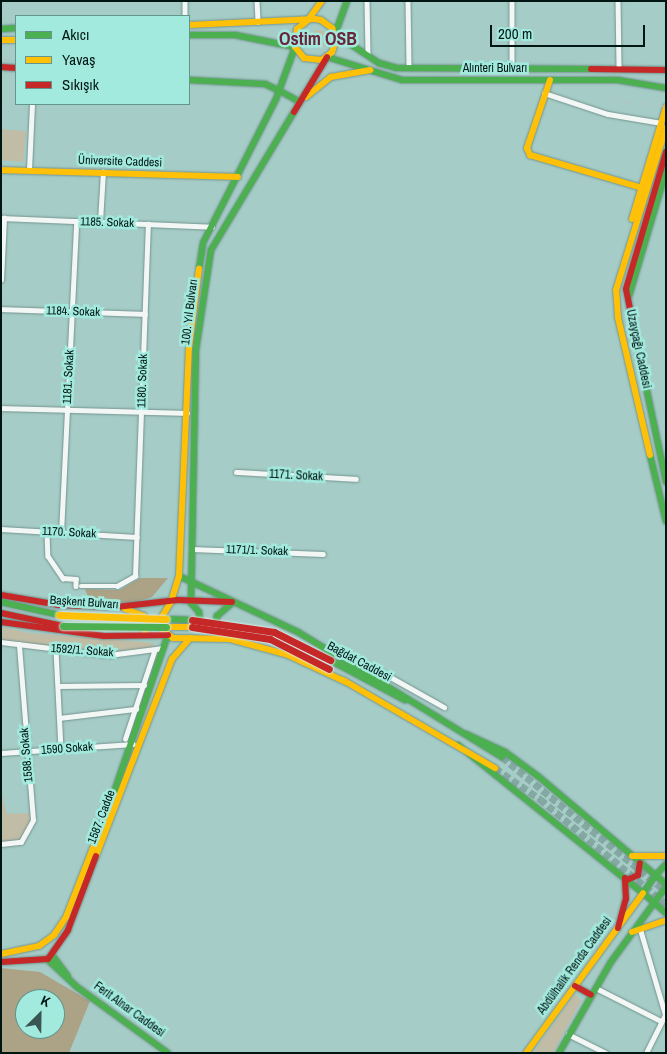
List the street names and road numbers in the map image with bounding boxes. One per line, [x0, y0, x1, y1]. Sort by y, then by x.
street label: Alınteri Bulvarı [463, 62, 527, 76]
street label: Üniversite Caddesi [78, 153, 162, 171]
street label: 1185. Sokak [80, 215, 134, 231]
street label: 100. Yıl Bulvarı [179, 278, 201, 346]
street label: 1184. Sokak [46, 304, 100, 320]
street label: Uzayçağı Caddesi [623, 308, 653, 390]
street label: 1181. Sokak [60, 350, 78, 404]
street label: 1180. Sokak [135, 354, 151, 408]
street label: 1171. Sokak [269, 467, 323, 485]
street label: 1170. Sokak [42, 524, 96, 542]
street label: 1171/1. Sokak [226, 543, 288, 559]
street label: Başkent Bulvarı [49, 593, 119, 613]
street label: Bağdat Caddesi [324, 639, 394, 685]
street label: 1592/1. Sokak [50, 642, 114, 660]
street label: 1588. Sokak [17, 727, 37, 783]
street label: 1590 Sokak [41, 740, 93, 758]
street label: 1587. Cadde [85, 788, 119, 846]
street label: Abdülhalik Renda Caddesi [535, 914, 615, 1018]
street label: Ferit Alnar Caddesi [90, 979, 168, 1041]

